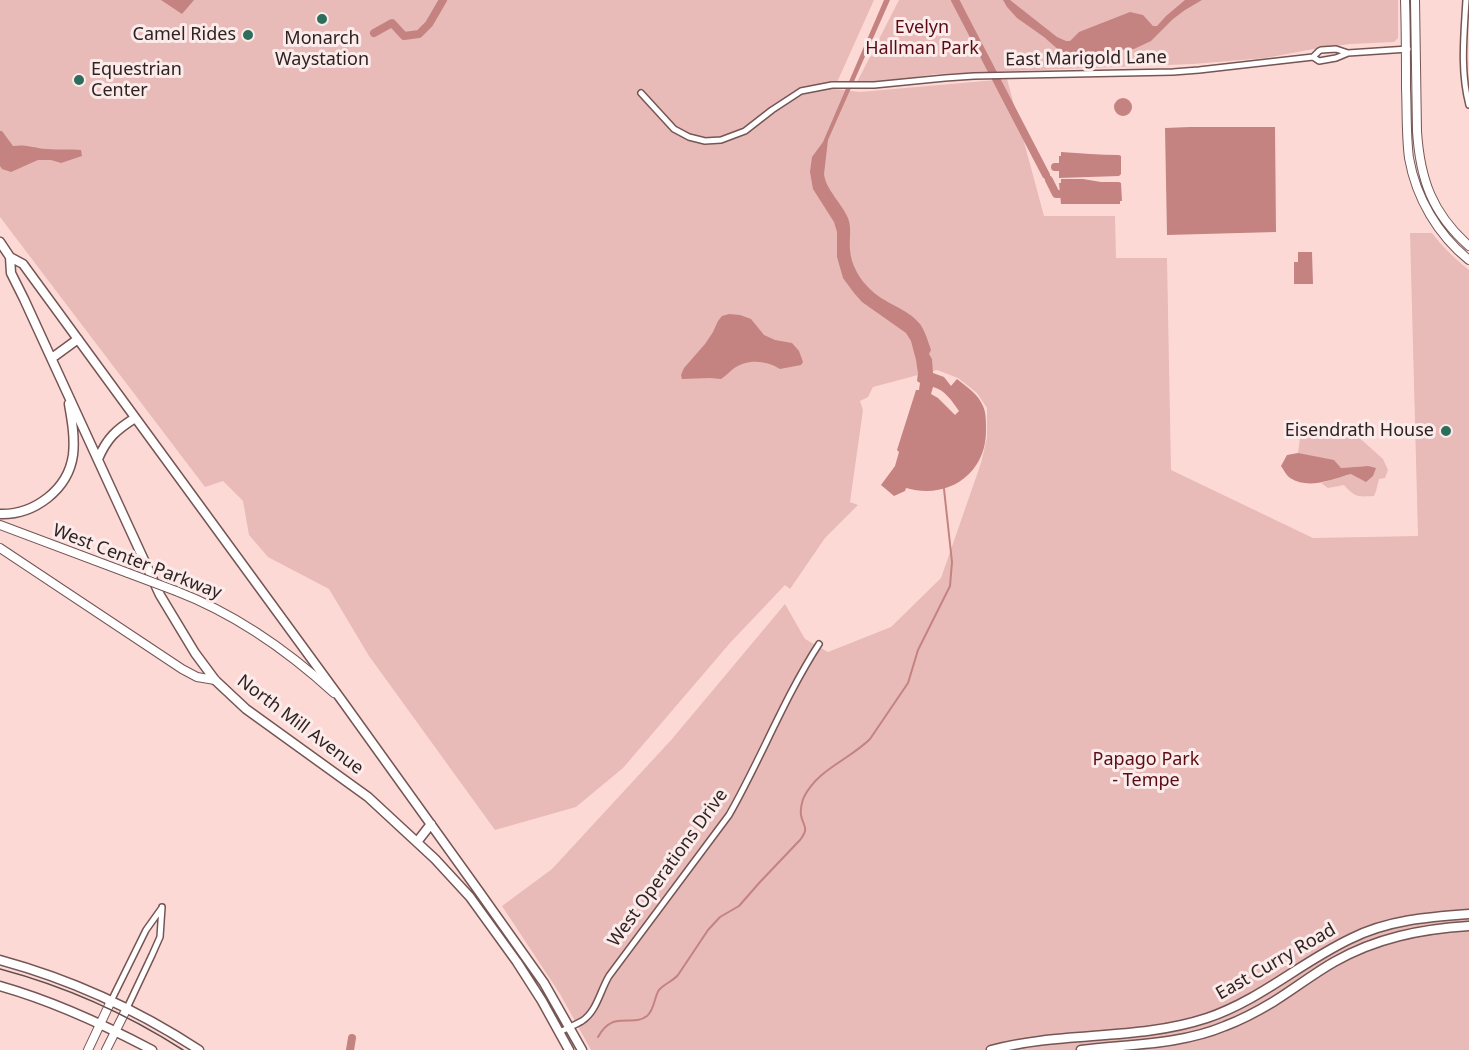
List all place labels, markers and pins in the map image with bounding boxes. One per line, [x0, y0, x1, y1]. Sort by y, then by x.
marker: Monarch Waystation [315, 12, 329, 26]
place label: Camel Rides [133, 24, 236, 46]
marker: Camel Rides [241, 28, 255, 42]
place label: Monarch Waystation [275, 28, 369, 70]
place label: Equestrian Center [91, 59, 182, 101]
marker: Equestrian Center [72, 73, 86, 87]
place label: Eisendrath House [1285, 420, 1434, 442]
marker: Eisendrath House [1439, 424, 1453, 438]

